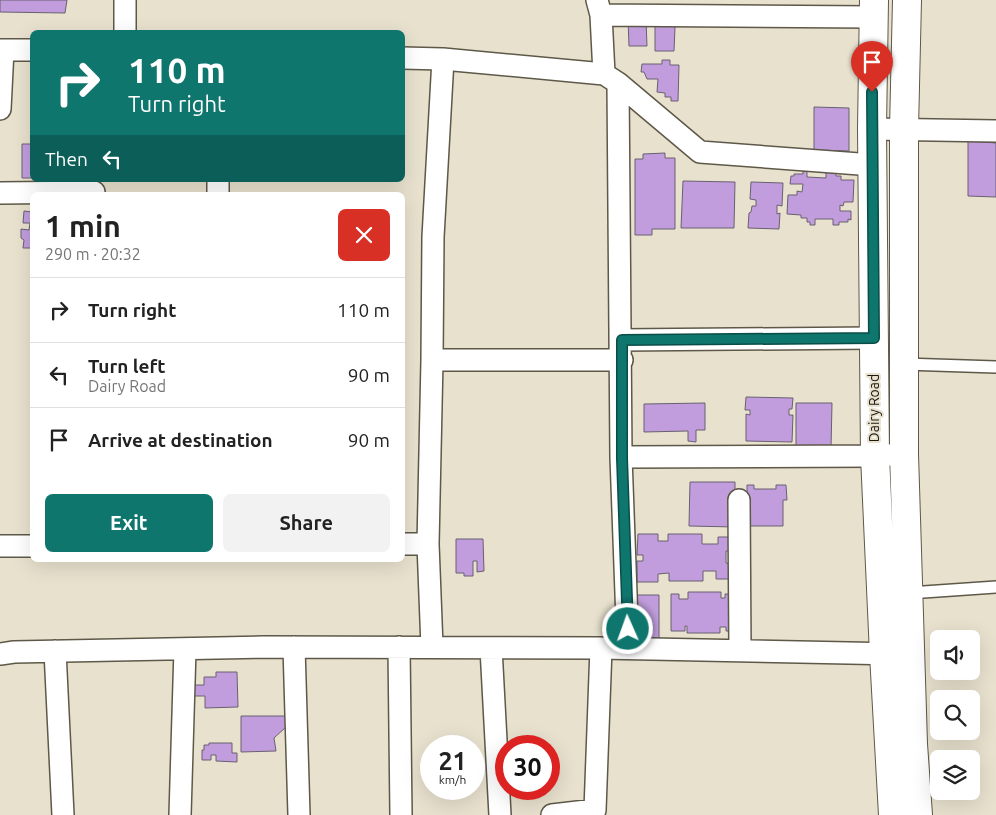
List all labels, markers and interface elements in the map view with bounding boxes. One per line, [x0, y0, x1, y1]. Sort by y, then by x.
pin [851, 41, 893, 92]
icon: arrive [858, 48, 886, 76]
icon: right [45, 50, 110, 115]
text: 110 m [128, 50, 226, 90]
text: Turn right [128, 91, 226, 116]
icon: left [98, 145, 126, 173]
text: Then [45, 148, 88, 170]
text: 1 min [45, 209, 121, 243]
button: close [338, 209, 390, 261]
text: 290 m · 20:32 [45, 245, 141, 263]
icon: right [45, 296, 73, 324]
text: Turn right [88, 299, 176, 321]
text: 110 m [337, 299, 390, 321]
text: Turn left [88, 355, 166, 377]
icon: left [45, 361, 73, 389]
text: 90 m [348, 364, 390, 386]
street label: Dairy Road [866, 374, 882, 442]
text: Dairy Road [88, 377, 166, 395]
icon: arrive [45, 426, 73, 454]
text: Arrive at destination [88, 429, 273, 451]
text: 90 m [348, 429, 390, 451]
button: Exit [45, 494, 213, 552]
button: Share [223, 494, 390, 552]
position arrow [601, 602, 653, 654]
map controls [930, 630, 980, 800]
button: sound [930, 630, 980, 680]
button: search [930, 690, 980, 740]
speed limit sign: 30 [495, 735, 560, 800]
text: 21 [438, 747, 467, 775]
button: layers [930, 750, 980, 800]
text: km/h [439, 773, 466, 786]

